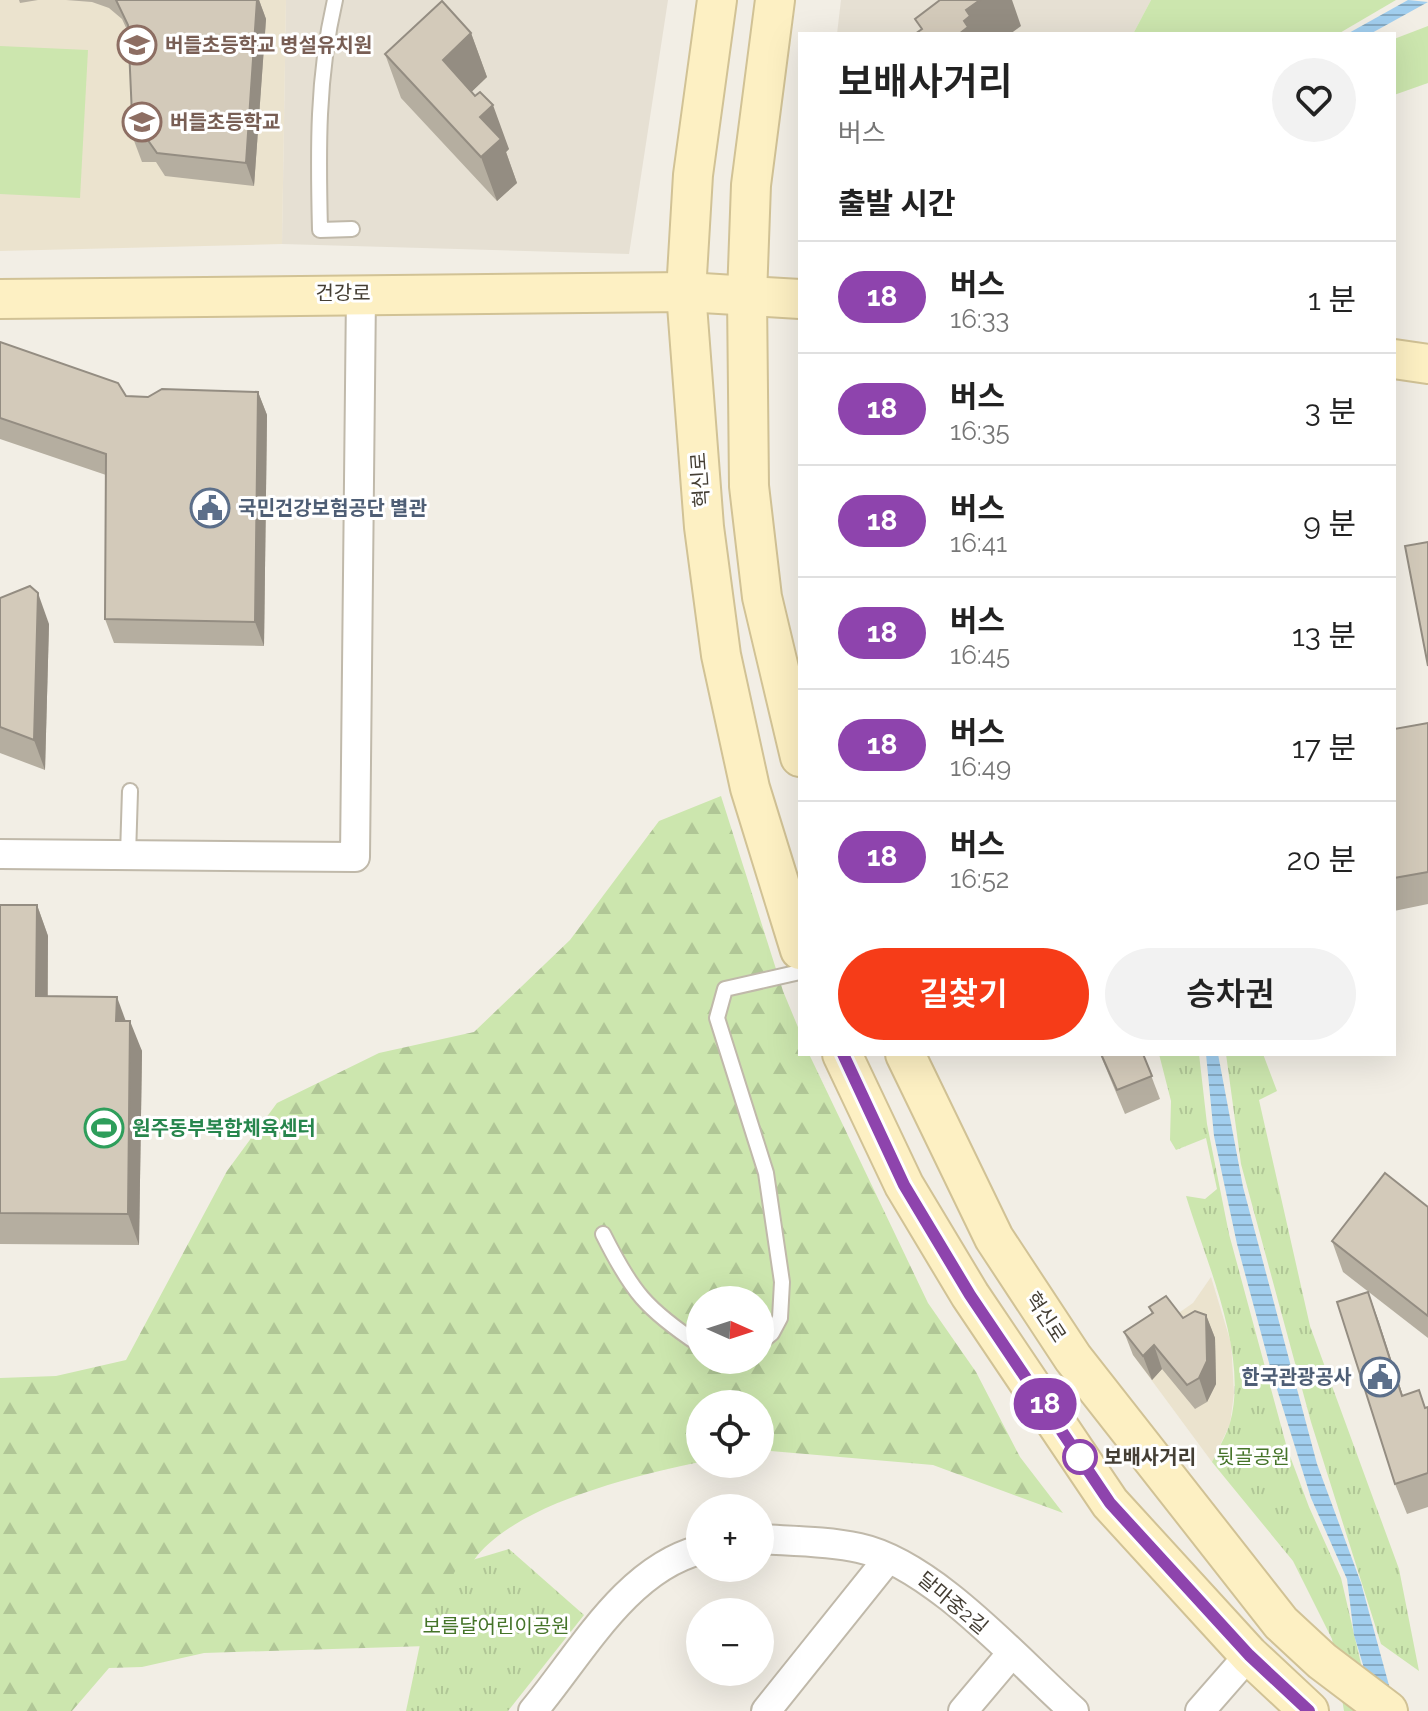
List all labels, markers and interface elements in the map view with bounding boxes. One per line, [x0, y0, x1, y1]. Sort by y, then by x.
school or university icon: 버들초등학교 병설유치원 [116, 24, 158, 66]
place label: 버들초등학교 병설유치원 [165, 33, 372, 57]
button: heart [1272, 58, 1356, 142]
text: 보배사거리 [838, 59, 1013, 104]
school or university icon: 버들초등학교 [121, 101, 163, 143]
place label: 버들초등학교 [170, 110, 280, 134]
text: 버스 [838, 118, 886, 148]
text: 출발 시간 [838, 186, 956, 221]
text: 버스 [950, 267, 1005, 302]
text: 18 [867, 280, 897, 313]
street label: 건강로 [315, 281, 371, 305]
text: 1 분 [1308, 282, 1356, 317]
text: 16:33 [950, 304, 1009, 334]
text: 버스 [950, 379, 1005, 414]
text: 18 [867, 392, 897, 425]
text: 3 분 [1305, 394, 1356, 429]
text: 16:35 [950, 416, 1010, 446]
street label: 혁신로 [686, 452, 714, 508]
public building icon: 국민건강보험공단 별관 [189, 487, 231, 529]
text: 버스 [950, 491, 1005, 526]
place label: 국민건강보험공단 별관 [238, 496, 427, 520]
text: 18 [867, 504, 897, 537]
text: 9 분 [1303, 506, 1356, 541]
text: 16:41 [950, 528, 1007, 558]
text: 버스 [950, 603, 1005, 638]
text: 18 [867, 616, 897, 649]
text: 13 분 [1292, 618, 1356, 653]
text: 16:45 [950, 640, 1010, 670]
text: 버스 [950, 715, 1005, 750]
text: 18 [867, 728, 897, 761]
text: 17 분 [1292, 730, 1356, 765]
text: 16:49 [950, 752, 1011, 782]
text: 버스 [950, 827, 1005, 862]
text: 18 [867, 840, 897, 873]
text: 20 분 [1287, 842, 1356, 877]
text: 16:52 [950, 864, 1009, 894]
button: 길찾기 [838, 948, 1089, 1040]
button: 승차권 [1105, 948, 1356, 1040]
sports icon: 원주동부복합체육센터 [83, 1107, 125, 1149]
place label: 원주동부복합체육센터 [132, 1116, 316, 1140]
north arrow [686, 1286, 774, 1374]
map controls [686, 1286, 774, 1686]
street label: 혁신로 [1021, 1287, 1071, 1347]
public building icon: 한국관광공사 [1359, 1356, 1401, 1398]
place label: 한국관광공사 [1242, 1365, 1352, 1389]
line badge: 18 [1009, 1378, 1081, 1430]
text: 18 [1030, 1387, 1060, 1420]
button: locate [686, 1390, 774, 1478]
marker: 보배사거리 [1063, 1440, 1097, 1474]
place label: 보배사거리 [1104, 1445, 1196, 1469]
park label: 뒷골공원 [1216, 1445, 1290, 1469]
button: + [686, 1494, 774, 1582]
street label: 달마중2길 [913, 1567, 993, 1639]
button: − [686, 1598, 774, 1686]
park label: 보름달어린이공원 [422, 1614, 570, 1638]

